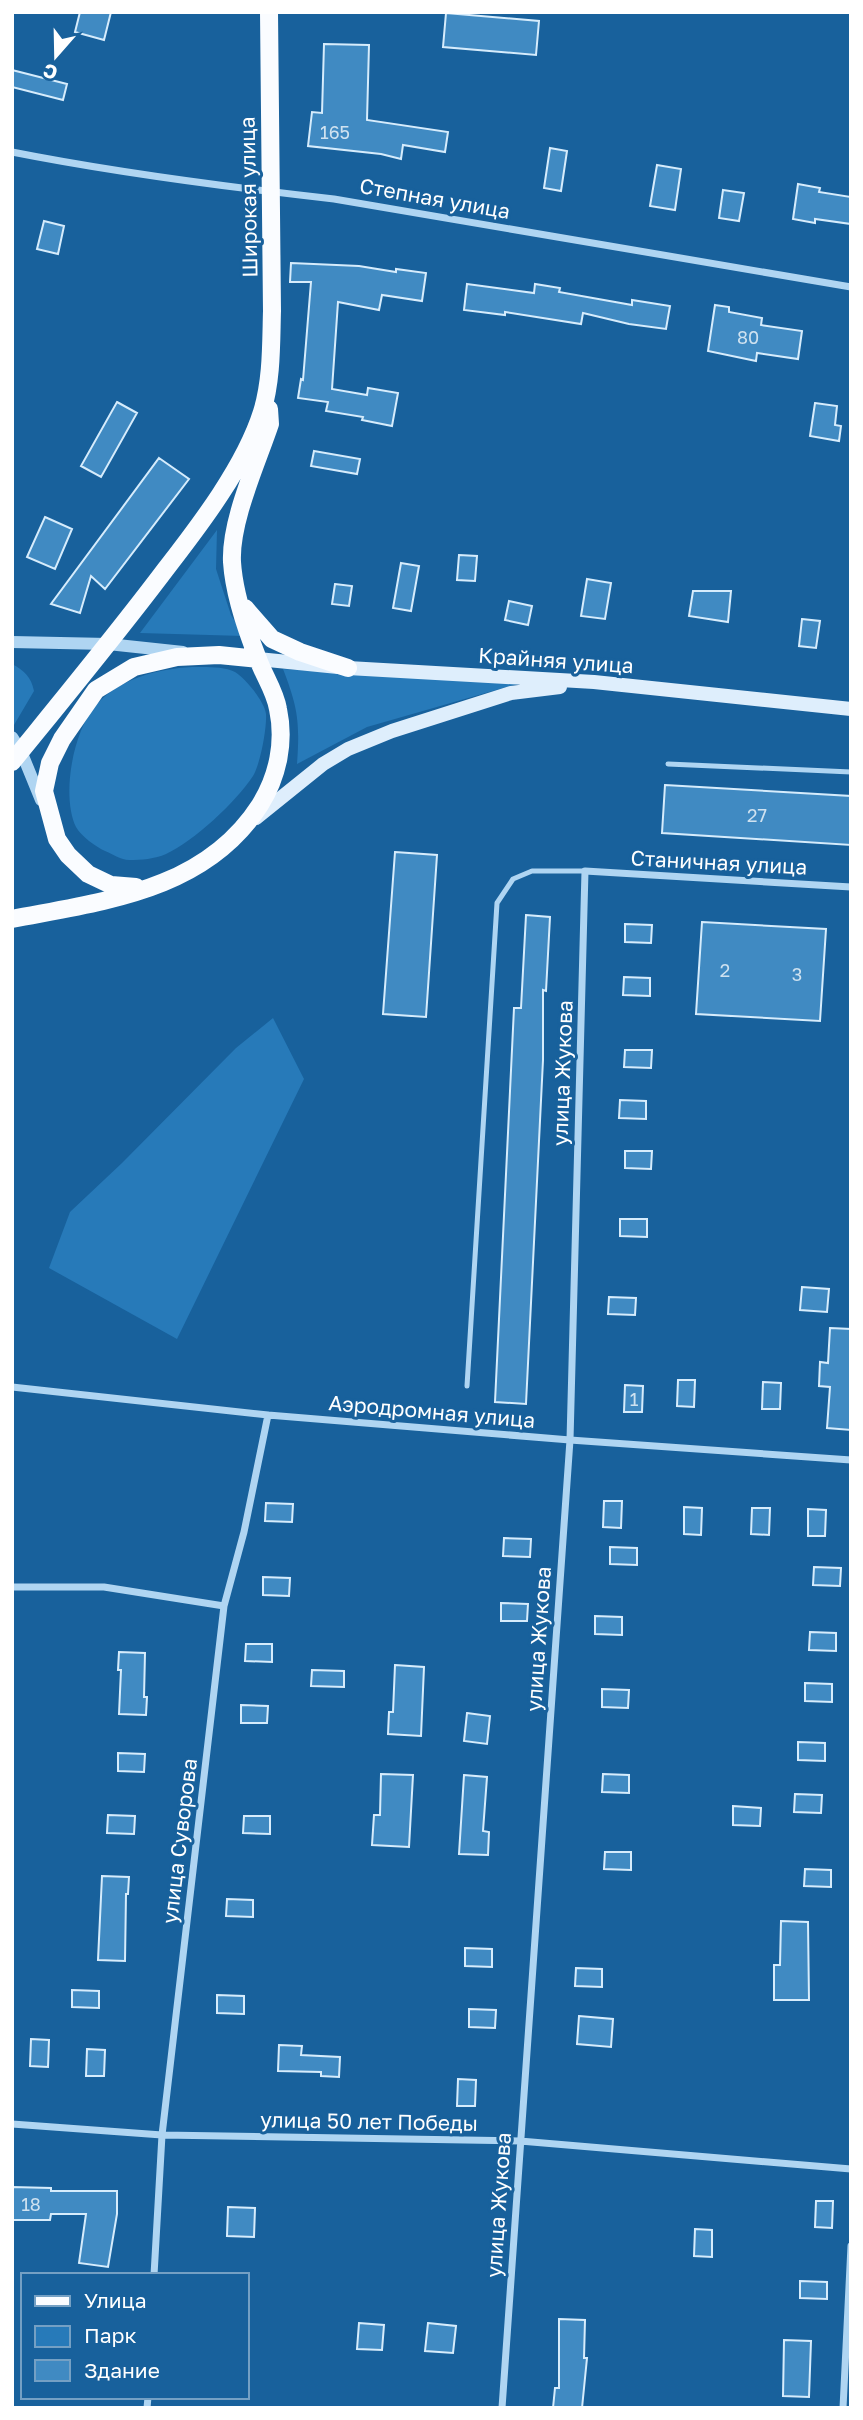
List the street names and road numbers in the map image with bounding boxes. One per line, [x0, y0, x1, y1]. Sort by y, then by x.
street label: Широкая улица [234, 116, 262, 278]
street label: Степная улица [358, 172, 512, 224]
street label: Крайняя улица [477, 642, 635, 678]
street label: Станичная улица [630, 844, 808, 880]
street label: улица Жукова [546, 1000, 578, 1146]
street label: Аэродромная улица [328, 1389, 536, 1433]
street label: улица Жукова [520, 1565, 556, 1713]
street label: улица Суворова [156, 1757, 202, 1925]
street label: улица 50 лет Победы [260, 2106, 478, 2136]
street label: улица Жукова [480, 2131, 516, 2279]

